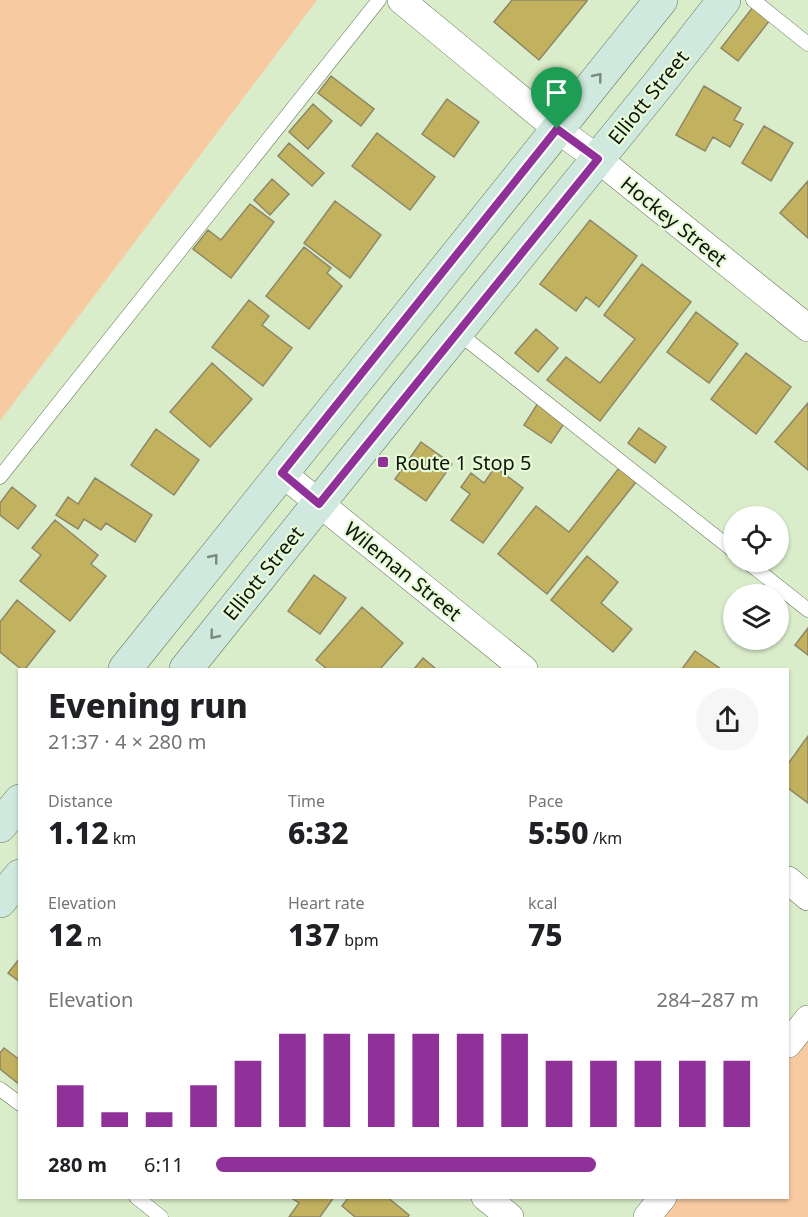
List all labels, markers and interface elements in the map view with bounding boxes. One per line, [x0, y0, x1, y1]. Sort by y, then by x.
street label: Elliott Street [602, 44, 694, 150]
pin [531, 67, 582, 129]
one-way arrow [591, 73, 602, 84]
icon: arrive [540, 76, 573, 109]
street label: Hockey Street [615, 170, 733, 272]
place label: Route 1 Stop 5 [395, 449, 531, 476]
marker: Route 1 Stop 5 [376, 455, 390, 469]
map controls [723, 506, 789, 650]
button: locate [723, 506, 789, 572]
street label: Wileman Street [339, 515, 467, 627]
street label: Elliott Street [217, 520, 309, 626]
one-way arrow [207, 553, 218, 564]
button: layers [723, 584, 789, 650]
one-way arrow [210, 628, 221, 639]
text: Evening run [48, 683, 248, 728]
button: share [696, 688, 759, 751]
text: 21:37 · 4 × 280 m [48, 728, 206, 755]
text: Distance [48, 790, 113, 812]
text: Time [288, 790, 325, 812]
text: Pace [528, 790, 563, 812]
text: 1.12 [48, 812, 109, 853]
text: 6:32 [288, 812, 349, 853]
text: 5:50 [528, 812, 589, 853]
text: km [109, 827, 136, 849]
text: /km [589, 827, 622, 849]
text: Elevation [48, 892, 116, 914]
text: Heart rate [288, 892, 364, 914]
text: kcal [528, 892, 557, 914]
text: 12 [48, 914, 83, 955]
text: 137 [288, 914, 340, 955]
text: 75 [528, 914, 563, 955]
text: m [83, 929, 102, 951]
text: bpm [340, 929, 379, 951]
text: Elevation [48, 986, 133, 1013]
text: 284–287 m [656, 986, 759, 1013]
text: 280 m [48, 1151, 107, 1178]
text: 6:11 [144, 1151, 184, 1178]

